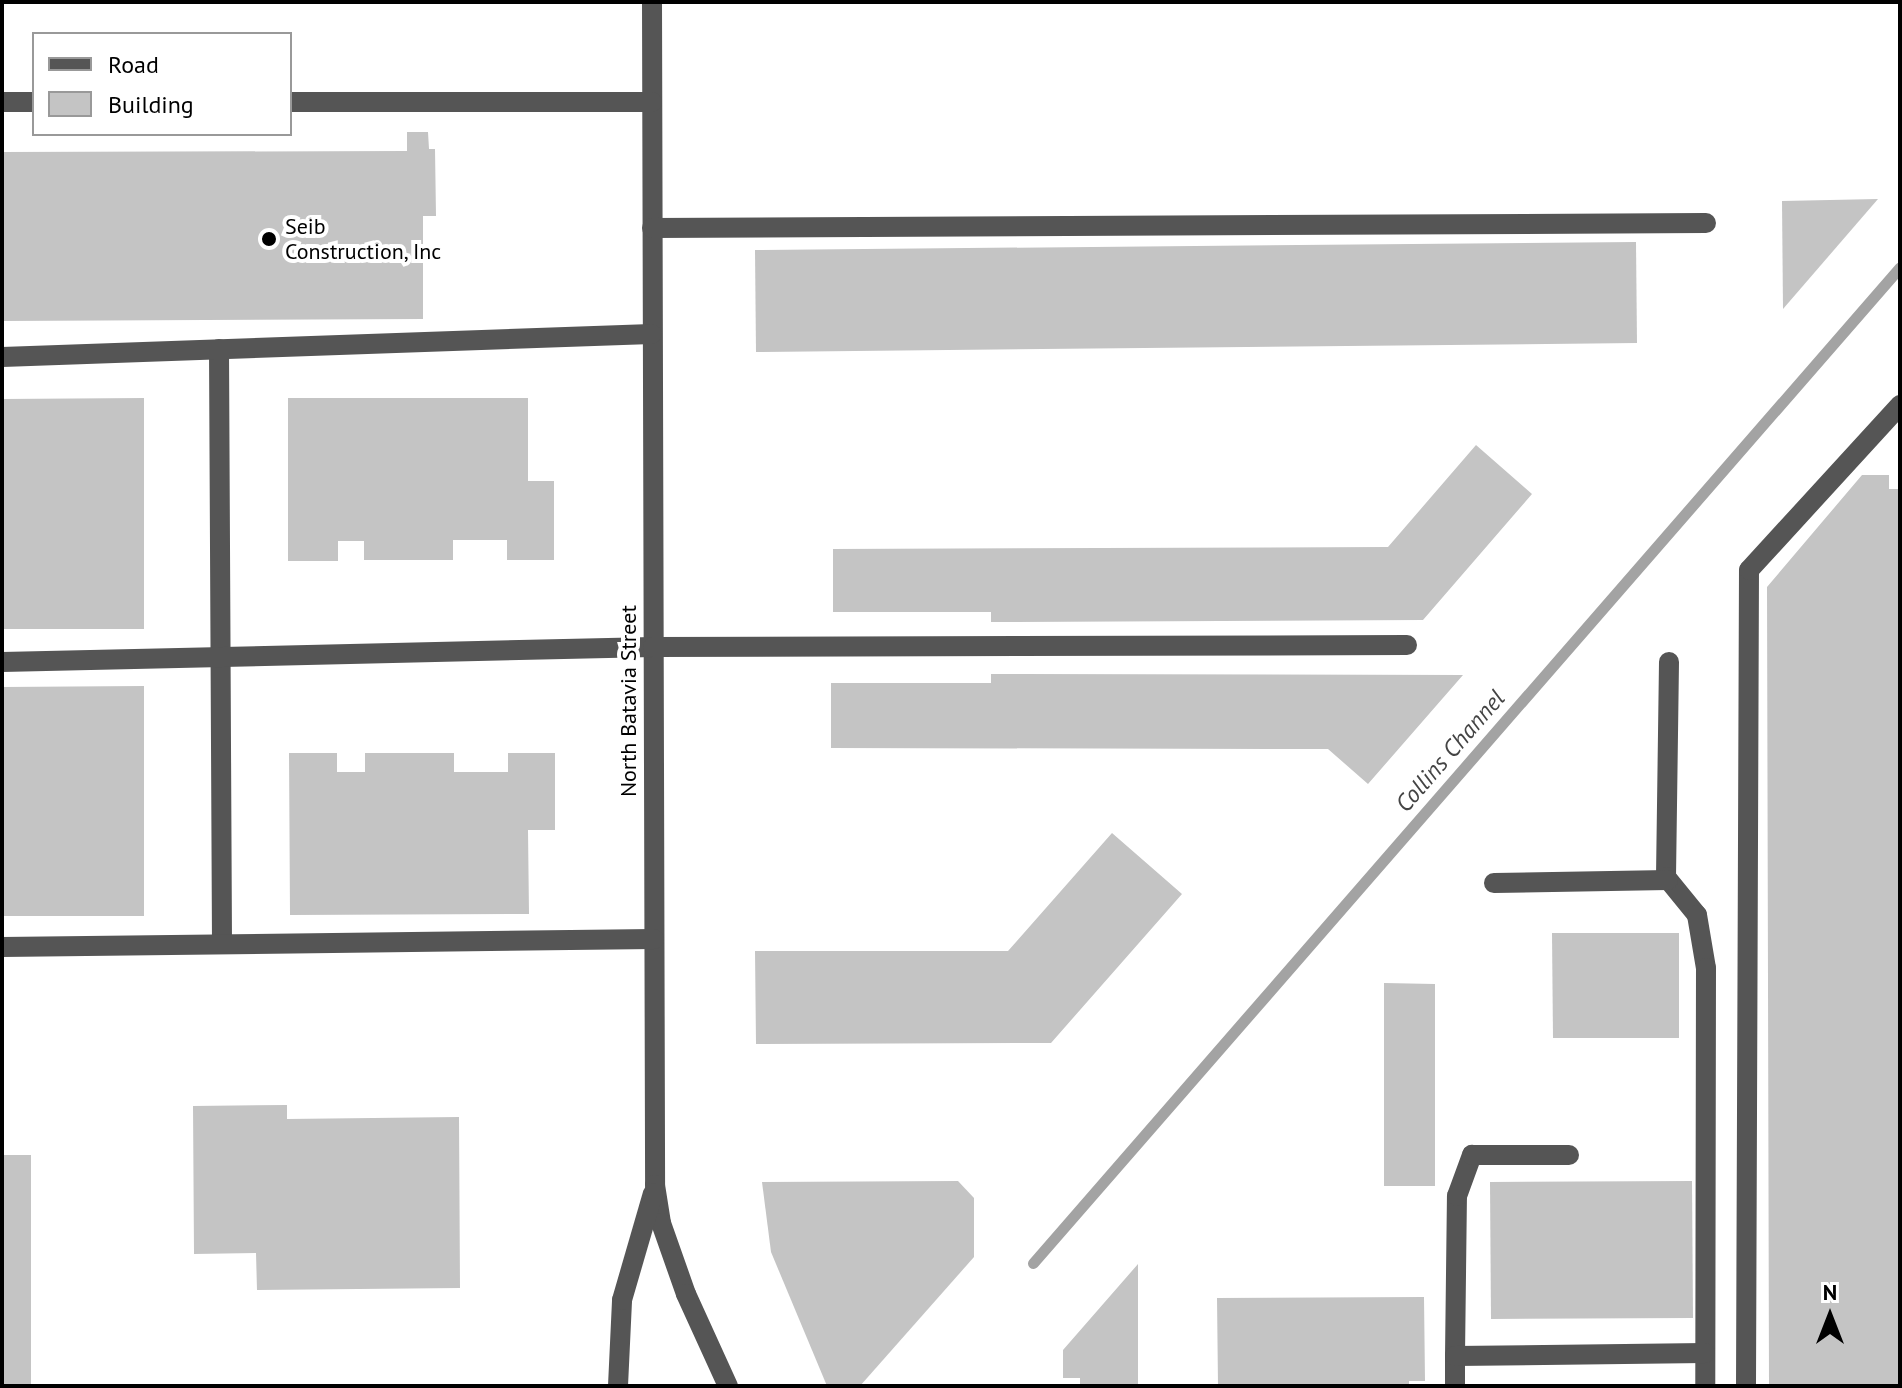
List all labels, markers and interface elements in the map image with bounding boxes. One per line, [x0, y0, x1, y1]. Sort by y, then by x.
legend [32, 32, 292, 136]
text: Road [108, 49, 159, 80]
text: Building [108, 89, 194, 120]
place label: Seib Construction, Inc [285, 213, 443, 264]
marker: Seib Construction, Inc [260, 230, 278, 248]
street label: North Batavia Street [616, 605, 642, 797]
water label: Collins Channel [1389, 684, 1511, 818]
north arrow [1790, 1276, 1870, 1356]
text: N [1823, 1278, 1837, 1306]

